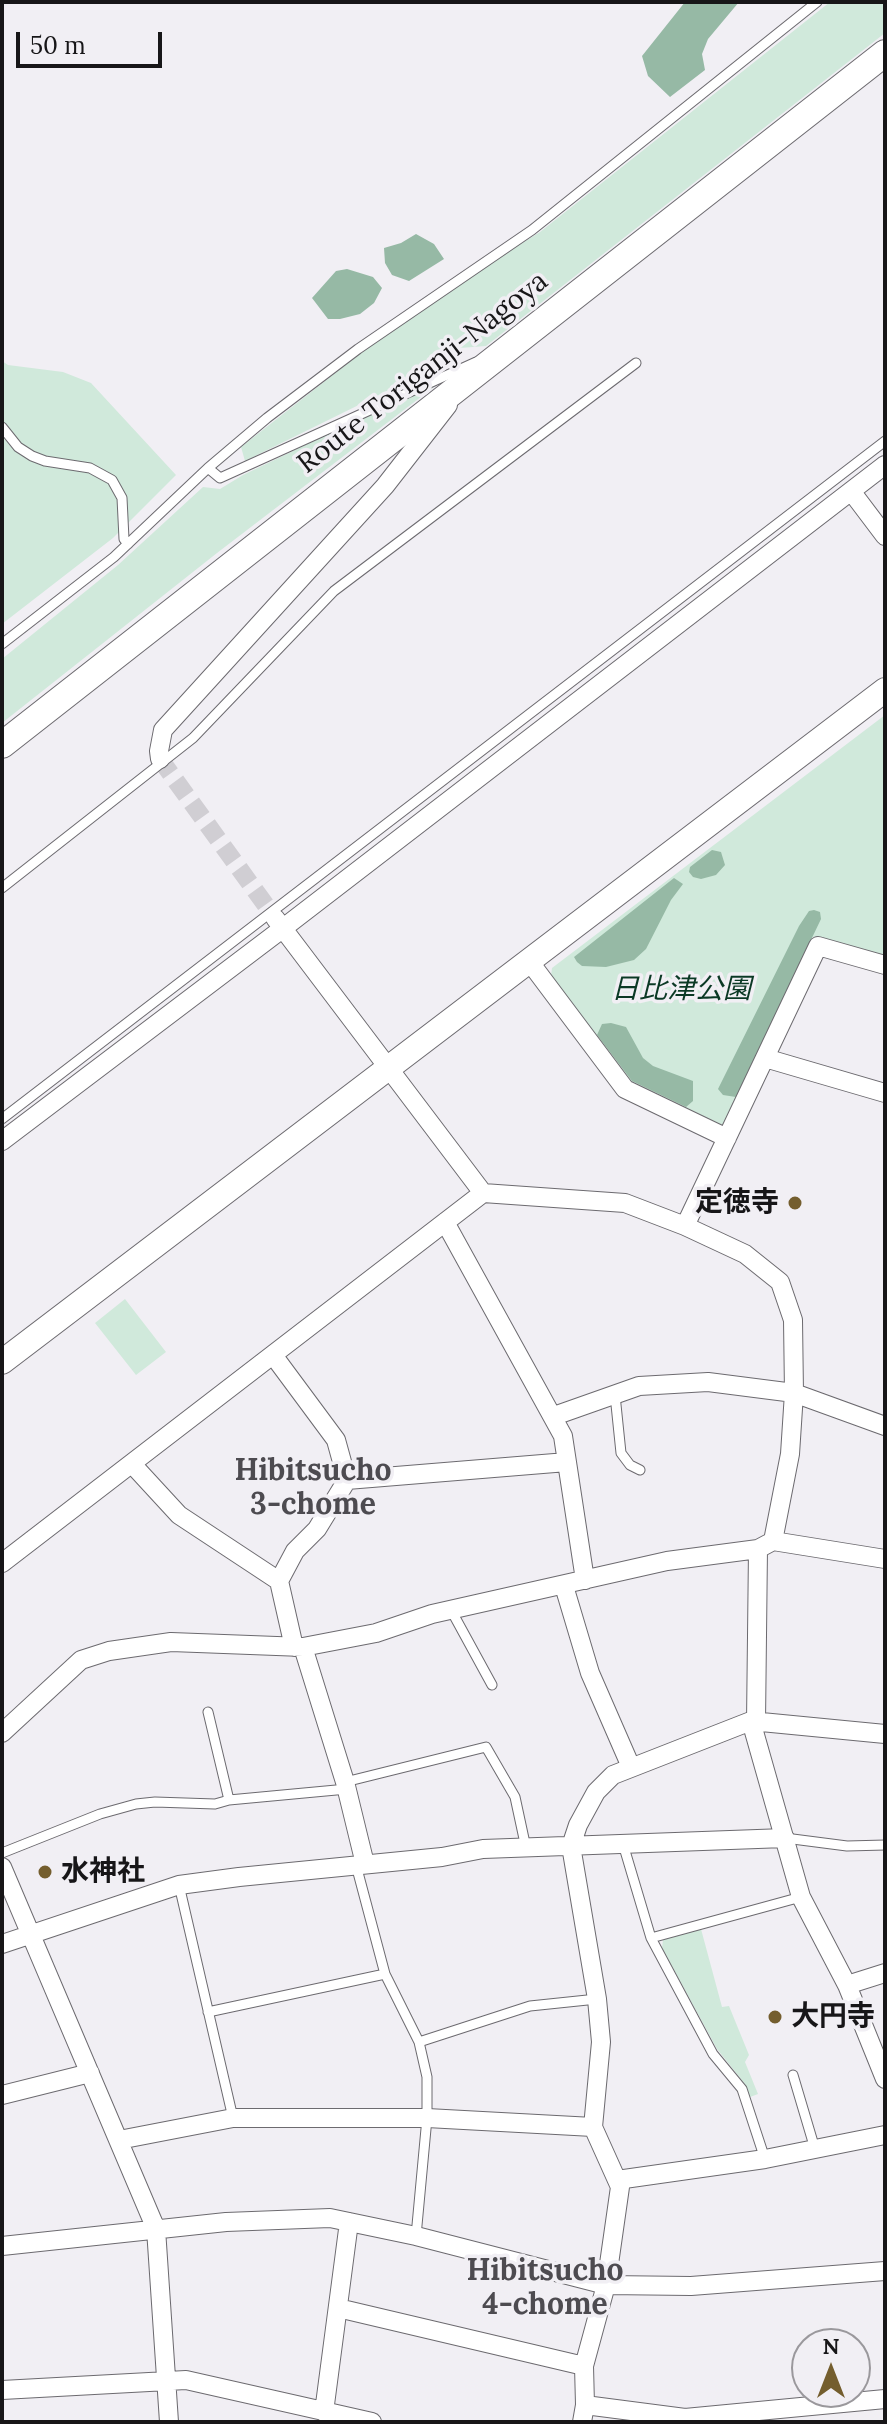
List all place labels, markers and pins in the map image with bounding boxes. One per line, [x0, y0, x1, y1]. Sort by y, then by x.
place label: 定徳寺 [695, 1186, 779, 1220]
marker: 定徳寺 [786, 1194, 804, 1212]
place label: 水神社 [61, 1855, 145, 1889]
marker: 水神社 [36, 1863, 54, 1881]
place label: 大円寺 [791, 2000, 875, 2034]
marker: 大円寺 [766, 2008, 784, 2026]

